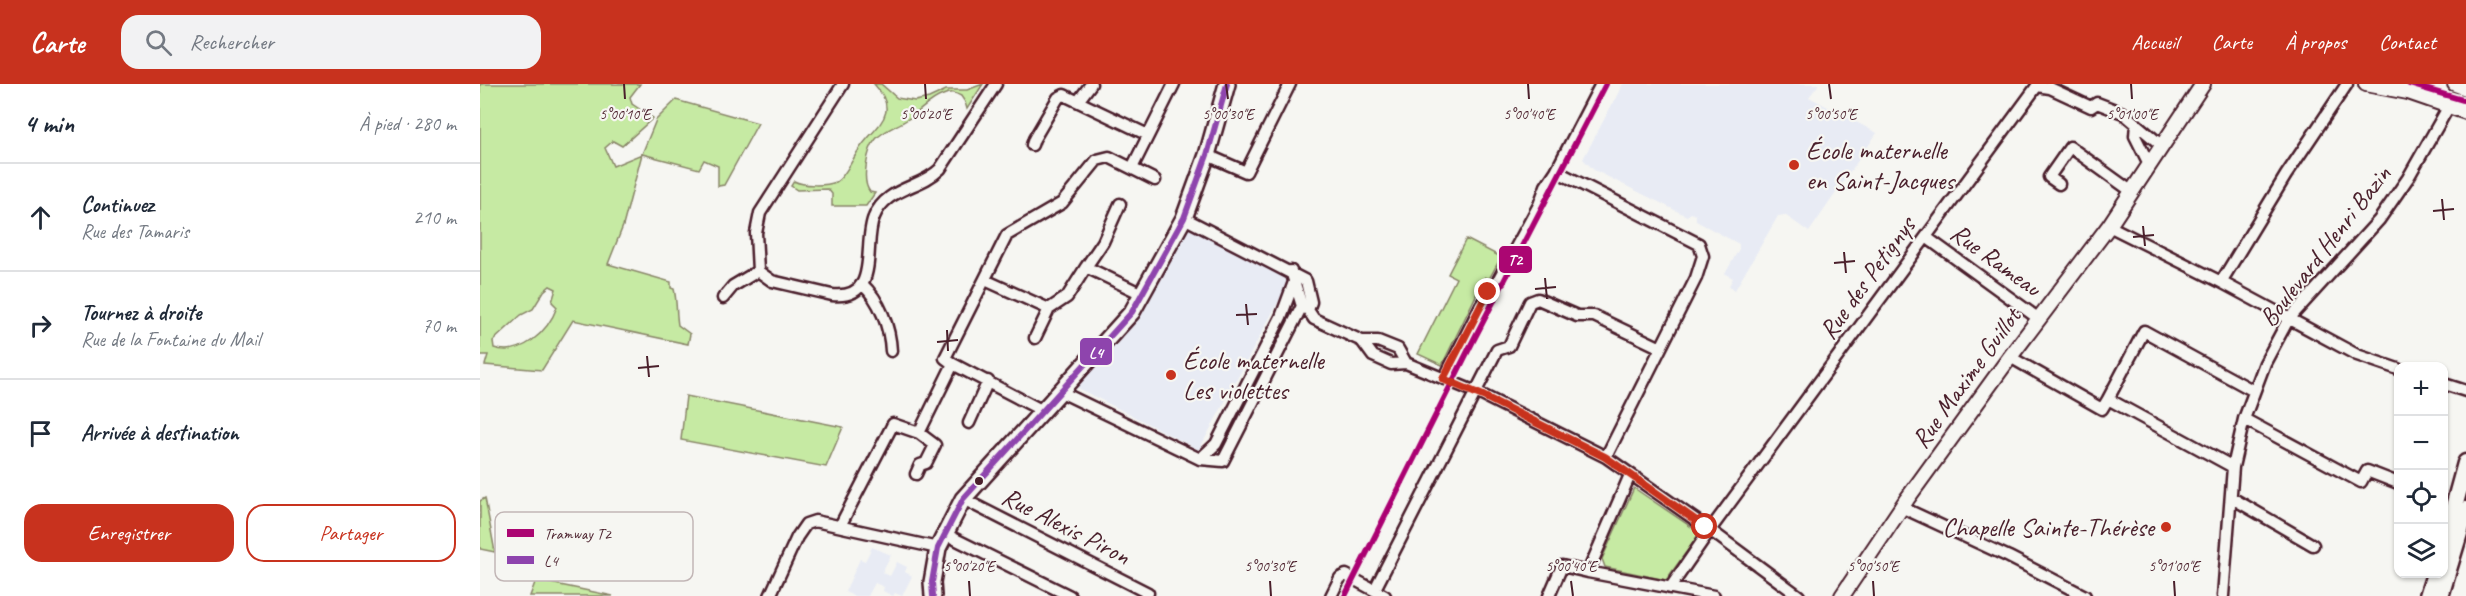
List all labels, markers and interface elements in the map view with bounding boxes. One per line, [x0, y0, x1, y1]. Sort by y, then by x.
search box [121, 15, 541, 69]
text: Carte [30, 25, 85, 60]
icon: search [142, 26, 175, 59]
text: Rechercher [190, 28, 274, 56]
text: Accueil [2131, 29, 2179, 55]
text: Carte [2212, 29, 2252, 55]
text: À propos [2285, 29, 2346, 55]
text: Contact [2379, 29, 2436, 55]
text: 5°00'10"E [599, 105, 653, 124]
text: 5°00'20"E [900, 105, 954, 124]
text: 5°00'30"E [1202, 105, 1256, 124]
text: 5°00'40"E [1503, 105, 1557, 124]
text: 5°00'50"E [1805, 105, 1859, 124]
text: 5°01'00"E [2106, 105, 2160, 124]
text: 4 min [24, 107, 74, 140]
text: À pied · 280 m [359, 111, 456, 136]
place label: École maternelle en Saint-Jacques [1806, 134, 1956, 197]
marker: École maternelle en Saint-Jacques [1787, 158, 1801, 172]
street label: Boulevard Henri Bazin [2252, 158, 2398, 333]
text: Continuez [81, 191, 154, 219]
icon: ahead [24, 201, 57, 234]
text: 210 m [413, 205, 456, 230]
street label: Rue des Petignys [1811, 209, 1924, 346]
street label: Rue Rameau [1944, 216, 2049, 305]
text: Rue des Tamaris [81, 219, 189, 244]
line badge: T2 [1498, 245, 1533, 274]
text: T2 [1508, 250, 1524, 270]
route end [1474, 278, 1500, 304]
text: Tournez à droite [81, 299, 201, 327]
street label: Rue Maxime Guillot [1904, 299, 2029, 455]
icon: right [24, 309, 57, 342]
text: 70 m [422, 313, 456, 338]
text: Rue de la Fontaine du Mail [81, 327, 260, 352]
line badge: L4 [1079, 337, 1113, 366]
text: L4 [1089, 343, 1105, 363]
place label: École maternelle Les violettes [1183, 344, 1325, 407]
map controls [2394, 362, 2448, 578]
button: + [2394, 362, 2448, 416]
marker: École maternelle Les violettes [1164, 368, 1178, 382]
button: − [2394, 416, 2448, 470]
icon: arrive [24, 417, 57, 450]
text: Arrivée à destination [81, 419, 239, 447]
button: locate [2394, 470, 2448, 524]
unlabelled marker [973, 475, 985, 487]
street label: Rue Alexis Piron [996, 480, 1136, 573]
button: Enregistrer [24, 504, 234, 562]
button: Partager [246, 504, 456, 562]
place label: Chapelle Sainte-Thérèse [1943, 511, 2157, 544]
legend [495, 512, 693, 581]
route start [1691, 513, 1717, 539]
marker: Chapelle Sainte-Thérèse [2159, 520, 2173, 534]
text: Tramway T2 [544, 524, 613, 544]
button: layers [2394, 524, 2448, 578]
text: L4 [544, 551, 560, 571]
text: 5°00'20"E [943, 557, 997, 576]
text: 5°00'30"E [1244, 557, 1298, 576]
text: 5°00'40"E [1545, 557, 1599, 576]
text: 5°00'50"E [1847, 557, 1901, 576]
text: 5°01'00"E [2148, 557, 2202, 576]

